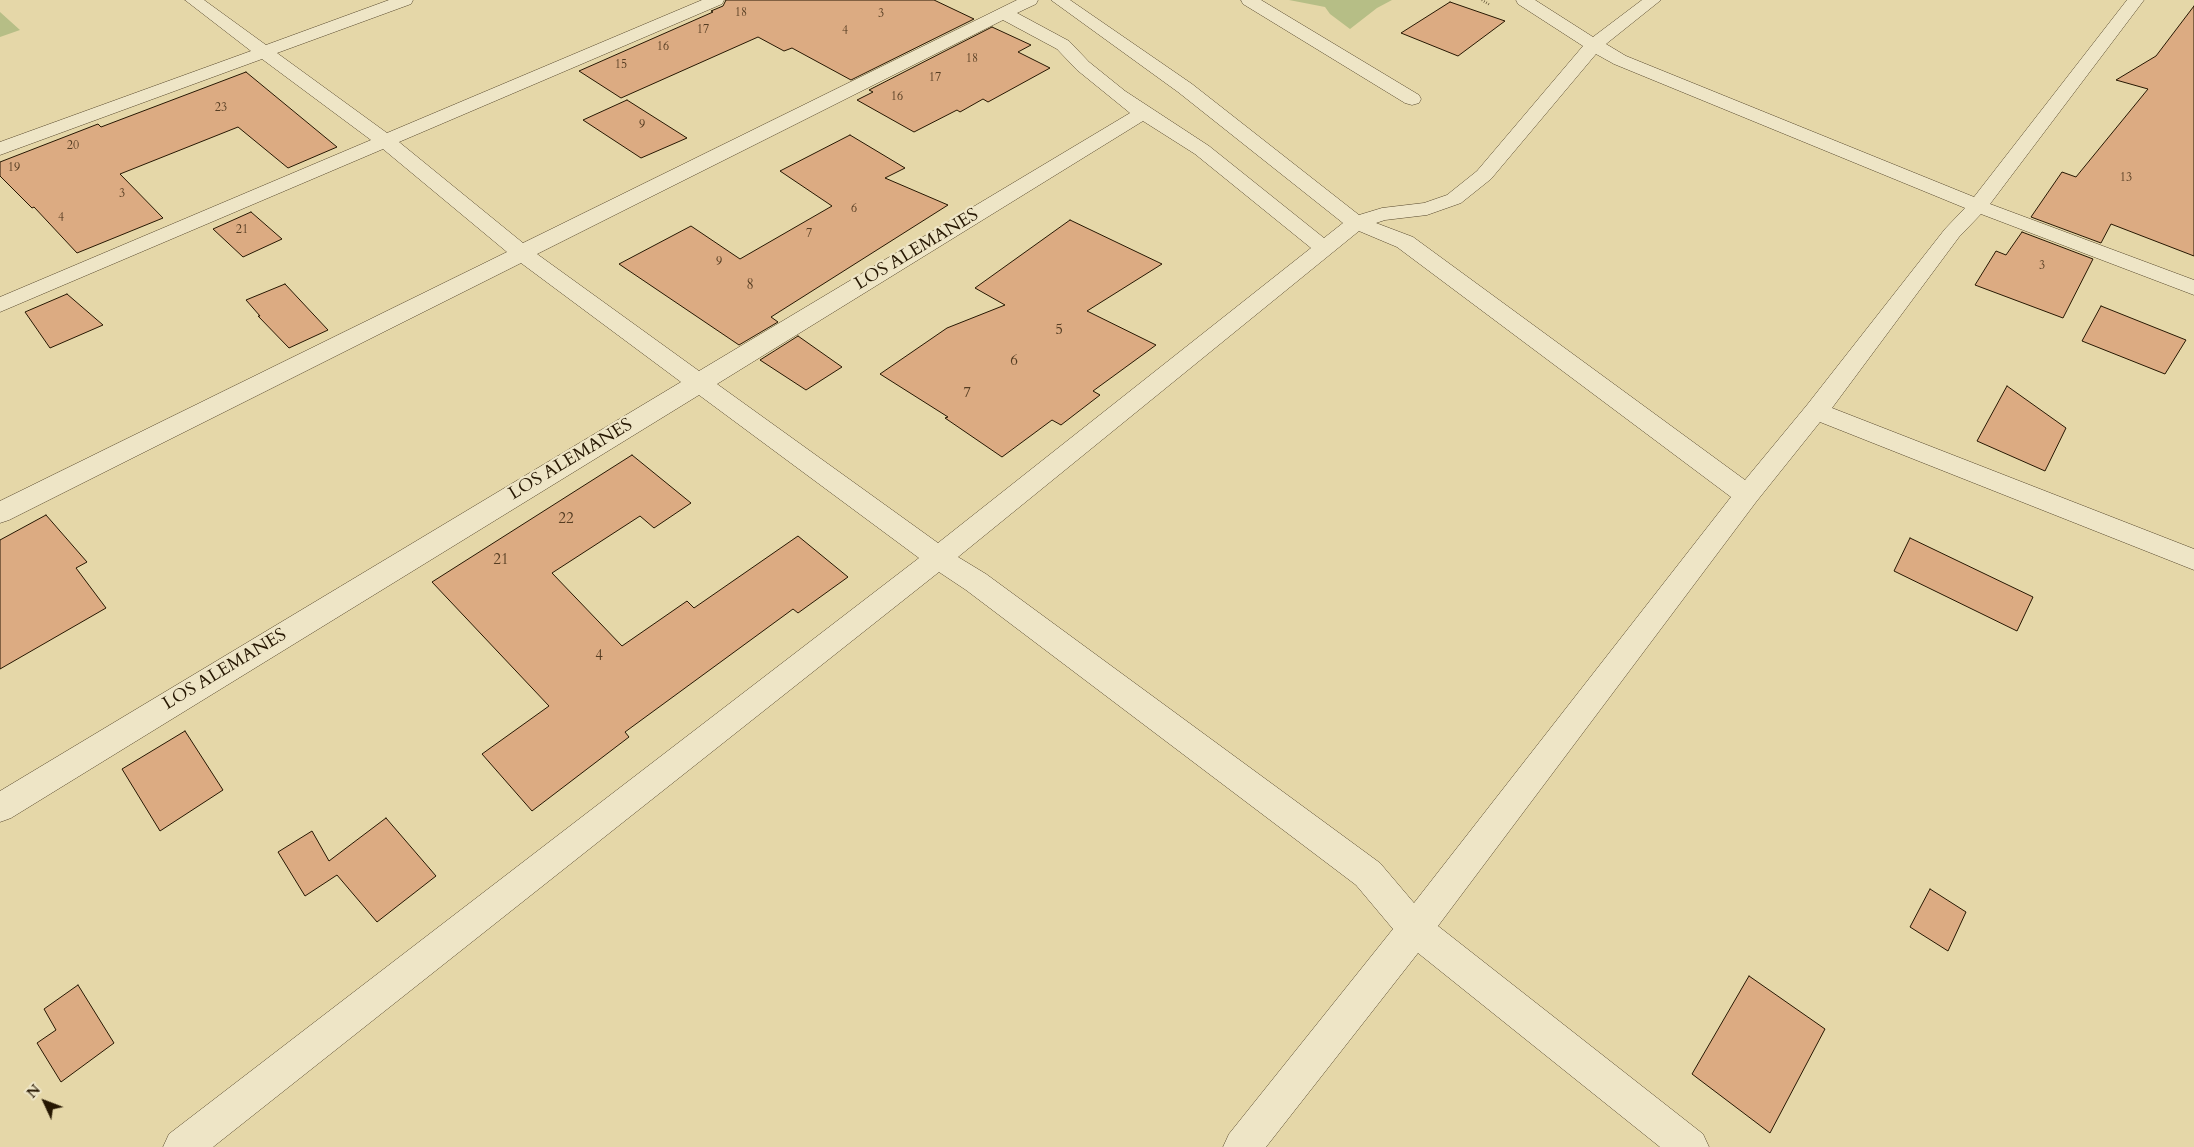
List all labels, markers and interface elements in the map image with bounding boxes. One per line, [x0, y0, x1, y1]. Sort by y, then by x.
house number: 18 [735, 6, 747, 20]
house number: 3 [878, 7, 884, 21]
house number: 17 [697, 23, 709, 37]
house number: 4 [842, 24, 848, 38]
house number: 16 [657, 40, 669, 54]
house number: 18 [966, 52, 978, 66]
house number: 15 [615, 58, 627, 72]
house number: 17 [929, 71, 941, 85]
house number: 16 [891, 90, 903, 104]
house number: 23 [215, 101, 227, 115]
house number: 9 [639, 118, 645, 132]
house number: 20 [67, 139, 79, 153]
house number: 19 [8, 161, 20, 175]
house number: 13 [2120, 171, 2132, 185]
house number: 3 [119, 187, 125, 201]
house number: 6 [851, 202, 857, 216]
street label: LOS ALEMANES [851, 205, 983, 295]
house number: 4 [58, 211, 64, 225]
house number: 21 [236, 223, 248, 237]
house number: 7 [806, 227, 812, 241]
house number: 9 [716, 255, 722, 269]
house number: 3 [2039, 259, 2045, 273]
house number: 8 [746, 277, 754, 295]
house number: 5 [1055, 322, 1063, 340]
house number: 6 [1010, 353, 1018, 371]
house number: 7 [963, 385, 971, 403]
street label: LOS ALEMANES [505, 415, 637, 505]
house number: 22 [558, 511, 574, 529]
house number: 21 [493, 552, 509, 570]
street label: LOS ALEMANES [159, 625, 291, 715]
house number: 4 [595, 648, 603, 666]
north arrow [20, 1077, 70, 1127]
text: N [23, 1081, 45, 1102]

